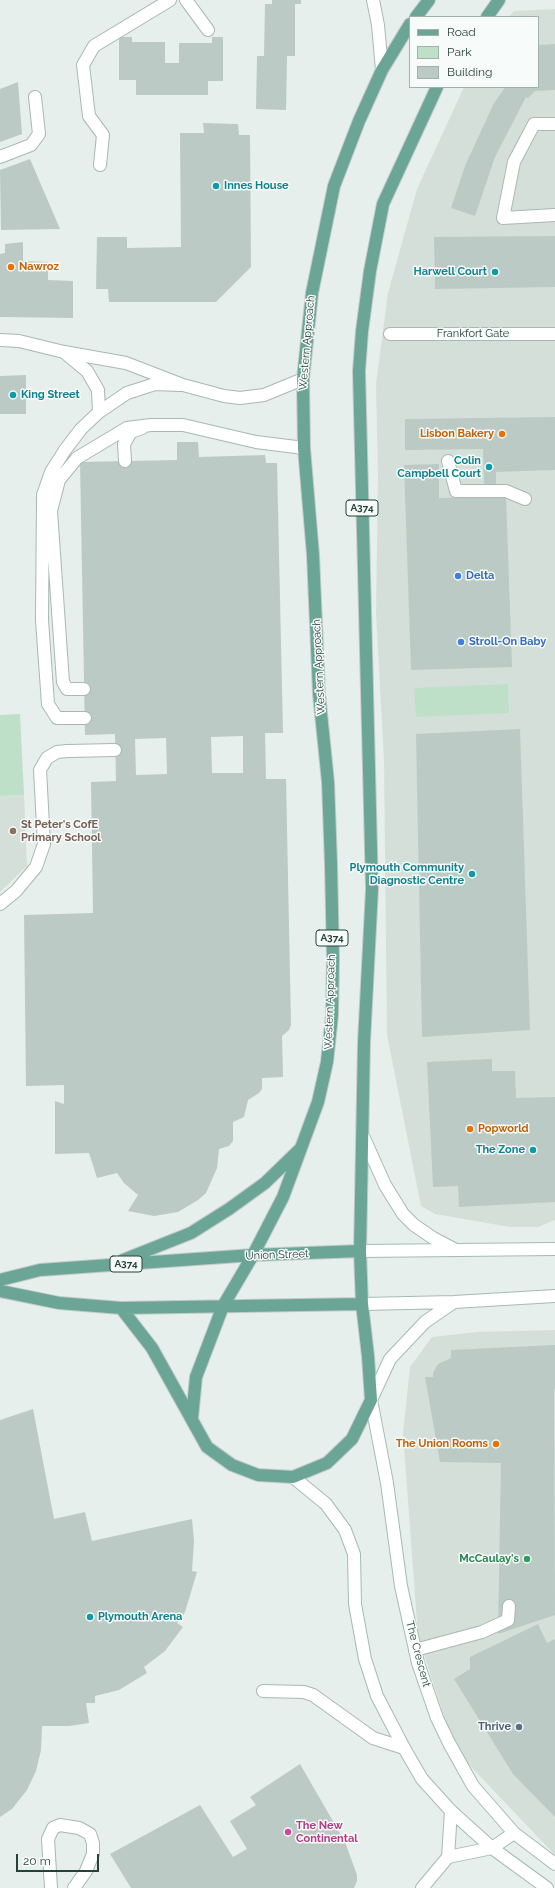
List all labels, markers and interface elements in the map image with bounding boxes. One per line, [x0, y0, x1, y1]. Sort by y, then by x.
legend [409, 16, 539, 88]
text: Road [447, 25, 476, 39]
text: Park [447, 45, 472, 59]
text: Building [447, 65, 493, 79]
place label: Innes House [224, 179, 289, 193]
marker: Innes House [211, 181, 221, 191]
place label: Nawroz [19, 260, 59, 274]
marker: Nawroz [6, 262, 16, 272]
place label: Harwell Court [414, 265, 487, 279]
marker: Harwell Court [490, 267, 500, 277]
street label: Western Approach [296, 295, 318, 391]
street label: Frankfort Gate [437, 327, 509, 341]
place label: King Street [21, 388, 80, 402]
marker: King Street [8, 390, 18, 400]
place label: Lisbon Bakery [420, 427, 494, 441]
marker: Lisbon Bakery [497, 429, 507, 439]
place label: Colin Campbell Court [397, 454, 481, 480]
marker: Colin Campbell Court [484, 462, 494, 472]
road number: A374 [346, 500, 378, 516]
place label: Delta [466, 569, 494, 583]
marker: Delta [453, 571, 463, 581]
street label: Western Approach [310, 619, 328, 715]
place label: Stroll-On Baby [469, 635, 546, 649]
marker: Stroll-On Baby [456, 637, 466, 647]
place label: St Peter's CofE Primary School [21, 818, 101, 844]
marker: St Peter's CofE Primary School [8, 826, 18, 836]
place label: Plymouth Community Diagnostic Centre [350, 861, 464, 887]
marker: Plymouth Community Diagnostic Centre [467, 869, 477, 879]
road number: A374 [316, 930, 348, 946]
street label: Western Approach [322, 954, 338, 1050]
place label: Popworld [478, 1122, 529, 1136]
marker: Popworld [465, 1124, 475, 1134]
place label: The Zone [476, 1143, 525, 1157]
marker: The Zone [528, 1145, 538, 1155]
street label: Union Street [245, 1247, 309, 1263]
road number: A374 [110, 1256, 142, 1272]
place label: The Union Rooms [396, 1437, 488, 1451]
marker: The Union Rooms [491, 1439, 501, 1449]
place label: McCaulay's [459, 1552, 519, 1566]
marker: McCaulay's [522, 1554, 532, 1564]
place label: Plymouth Arena [98, 1610, 182, 1624]
marker: Plymouth Arena [85, 1612, 95, 1622]
street label: The Crescent [403, 1620, 433, 1688]
place label: Thrive [478, 1720, 511, 1734]
marker: Thrive [514, 1722, 524, 1732]
place label: The New Continental [296, 1819, 358, 1845]
marker: The New Continental [283, 1827, 293, 1837]
scale bar [18, 1846, 101, 1872]
text: 20 m [23, 1854, 51, 1868]

